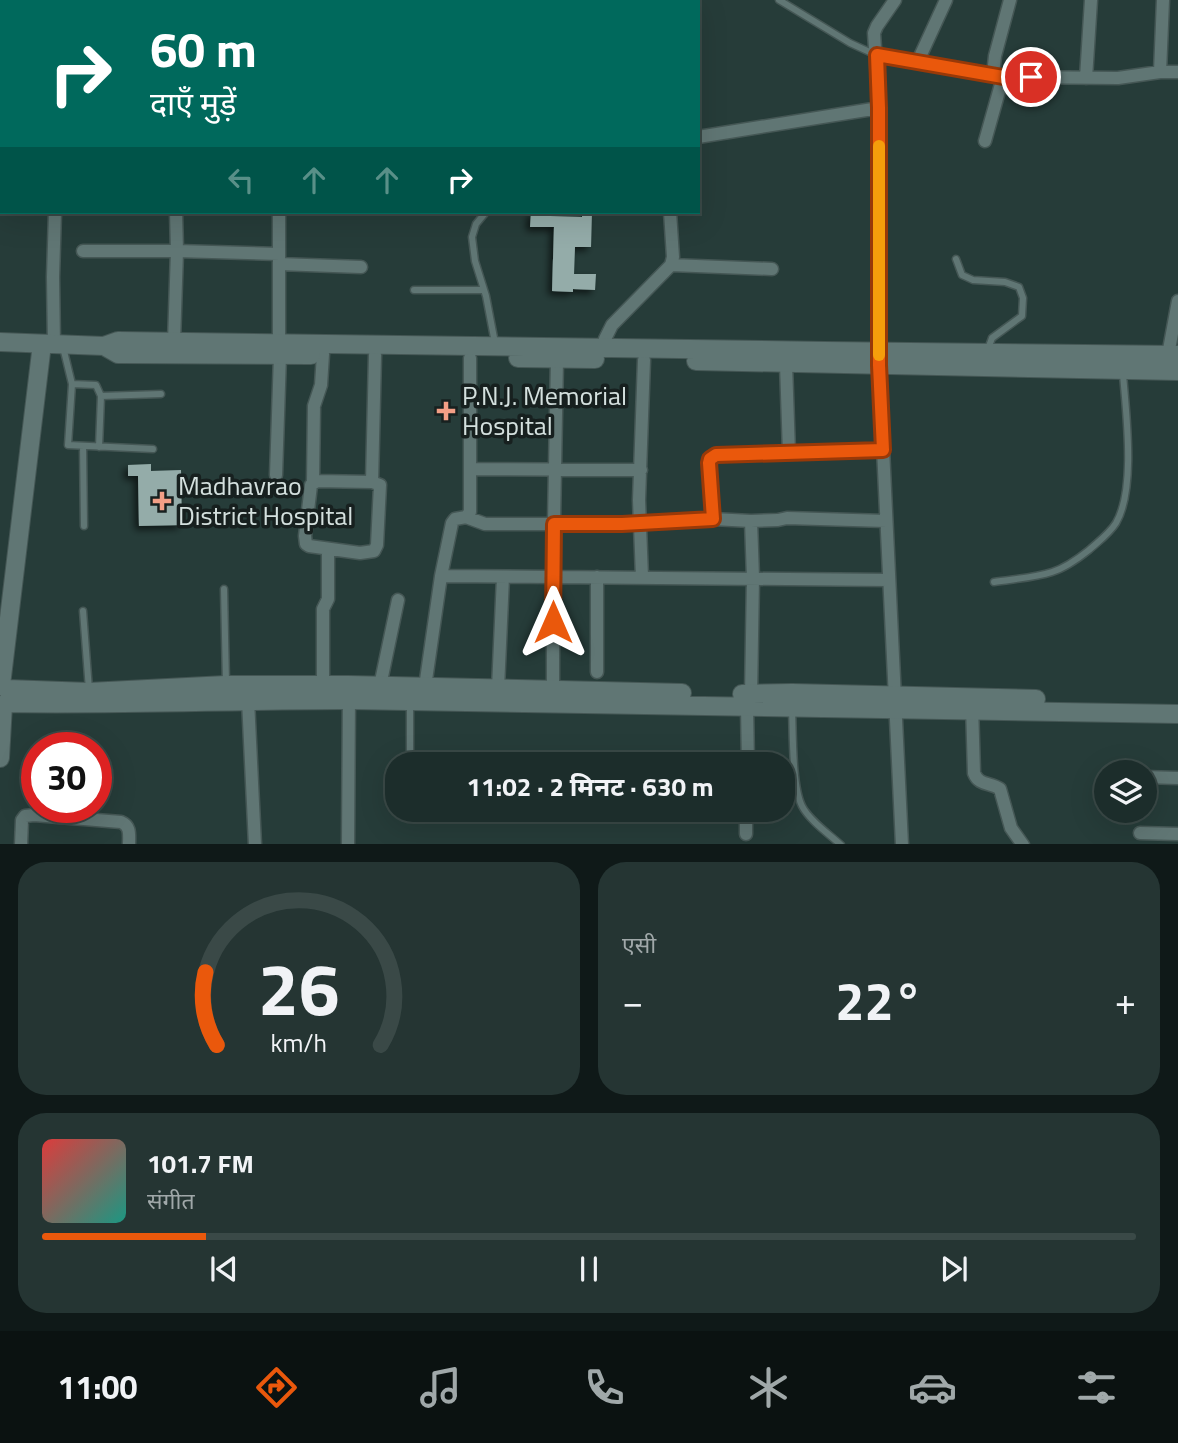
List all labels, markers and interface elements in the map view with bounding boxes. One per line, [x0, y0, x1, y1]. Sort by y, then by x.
text: 60 m [150, 11, 257, 86]
icon: right [35, 28, 126, 119]
pin [1001, 47, 1061, 107]
icon: arrive [1012, 58, 1050, 96]
text: दाएँ मुड़ें [150, 79, 236, 127]
icon: left [222, 161, 260, 199]
icon: ahead [295, 161, 333, 199]
icon: ahead [368, 161, 406, 199]
icon: right [441, 161, 479, 199]
place label: P.N.J. Memorial Hospital [462, 376, 627, 445]
marker: P.N.J. Memorial Hospital [436, 401, 456, 421]
place label: Madhavrao District Hospital [178, 466, 353, 535]
marker: Madhavrao District Hospital [152, 491, 172, 511]
position arrow [516, 585, 590, 659]
speed limit sign: 30 [21, 732, 112, 823]
map controls [1094, 760, 1157, 823]
button: layers [1094, 760, 1157, 823]
text: 11:02 · 2 मिनट · 630 m [466, 767, 714, 806]
text: एसी [622, 927, 656, 962]
text: 26 [258, 933, 340, 1043]
text: 22° [835, 961, 923, 1040]
text: − [622, 972, 643, 1030]
text: + [1115, 972, 1136, 1030]
text: km/h [271, 1023, 327, 1061]
text: 101.7 FM [147, 1144, 254, 1183]
text: संगीत [147, 1183, 195, 1218]
icon: previous [205, 1250, 243, 1288]
icon: pause [570, 1250, 608, 1288]
icon: next [935, 1250, 973, 1288]
text: 11:00 [57, 1363, 137, 1411]
icon: directions [252, 1363, 301, 1412]
icon: music [416, 1363, 465, 1412]
icon: phone [580, 1363, 629, 1412]
icon: climate [744, 1363, 793, 1412]
icon: car [908, 1363, 957, 1412]
icon: filters [1072, 1363, 1121, 1412]

